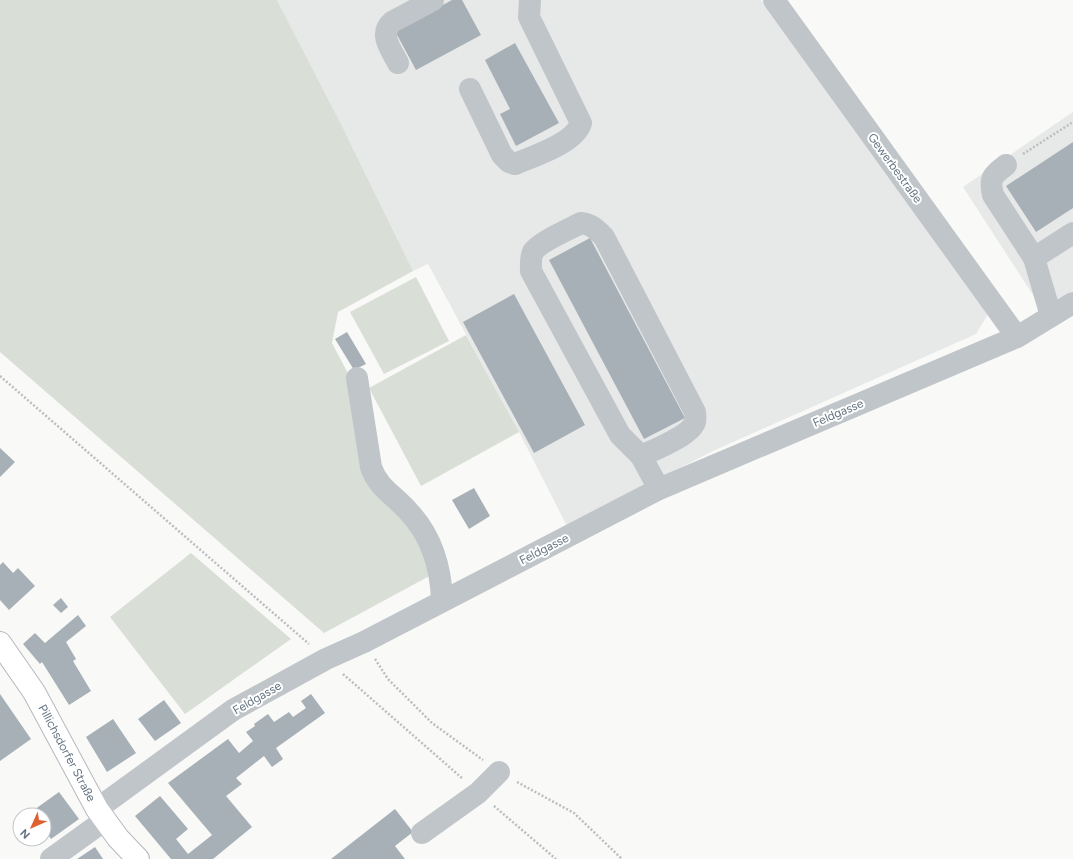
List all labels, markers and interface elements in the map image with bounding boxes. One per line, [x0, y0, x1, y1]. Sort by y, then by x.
street label: Gewerbestraße [865, 130, 925, 206]
street label: Feldgasse [811, 396, 866, 430]
street label: Feldgasse [517, 530, 571, 567]
street label: Feldgasse [230, 678, 284, 717]
street label: Pillichsdorfer Straße [35, 702, 99, 804]
north arrow [12, 807, 52, 847]
text: N [18, 826, 33, 841]

